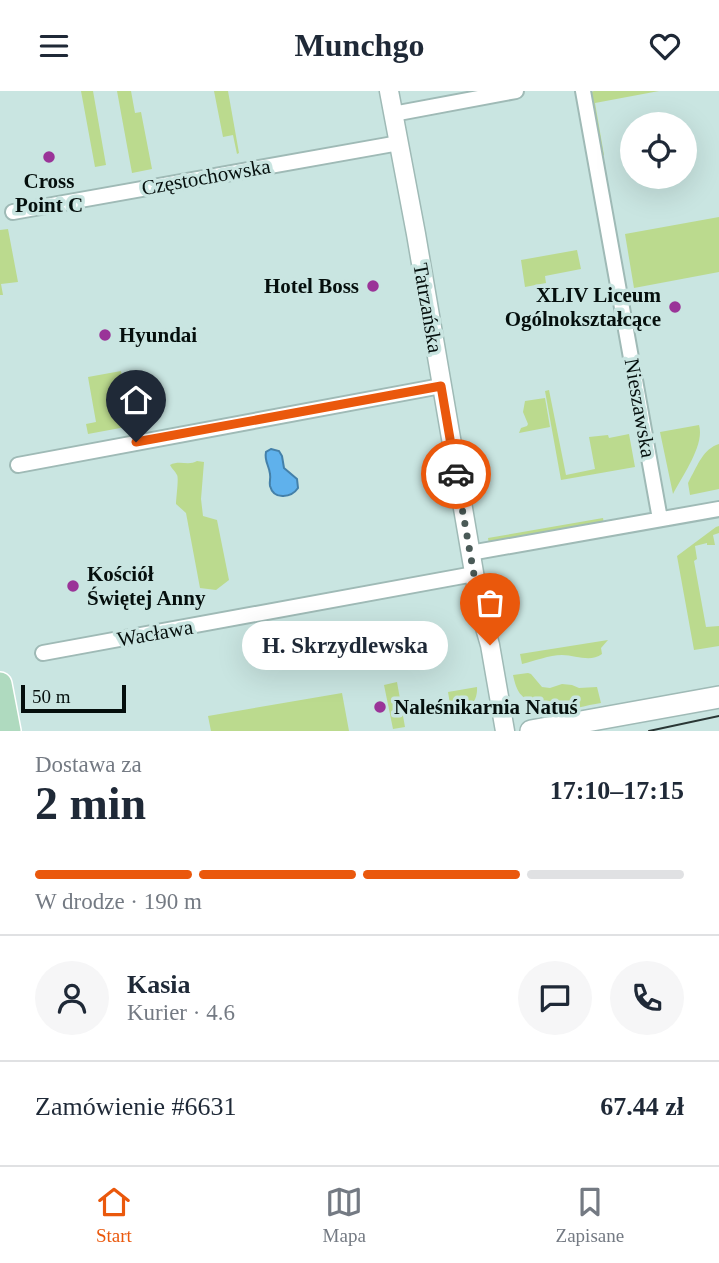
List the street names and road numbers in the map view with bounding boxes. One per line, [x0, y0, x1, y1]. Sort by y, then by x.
street label: Częstochowska [140, 154, 273, 200]
street label: Tatrzańska [408, 261, 448, 355]
street label: Nieszawska [619, 357, 661, 460]
street label: Wacława [115, 614, 195, 651]

